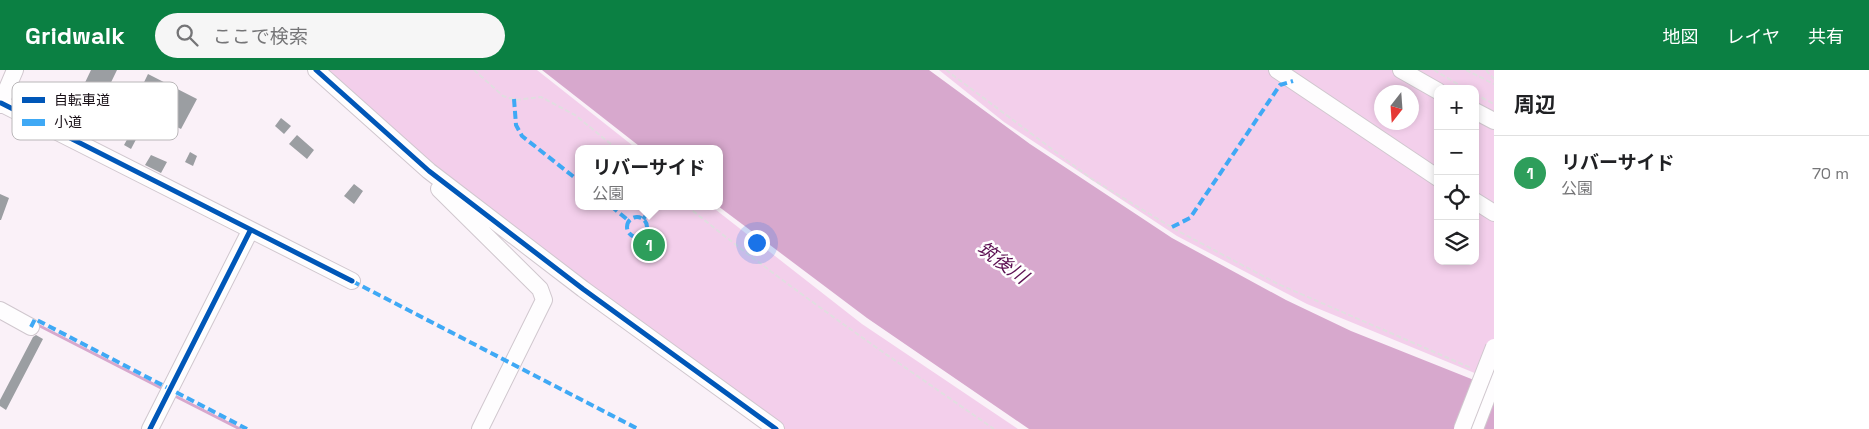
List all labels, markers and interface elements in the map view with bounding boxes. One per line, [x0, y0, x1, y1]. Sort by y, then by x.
search box [155, 13, 505, 58]
text: Gridwalk [25, 20, 125, 51]
icon: search [173, 21, 201, 49]
text: ここで検索 [213, 24, 308, 49]
text: 地図 [1663, 25, 1699, 48]
text: レイヤ [1727, 25, 1780, 48]
text: 共有 [1808, 25, 1844, 48]
legend [12, 82, 178, 140]
north arrow [1374, 85, 1419, 130]
map controls [1434, 85, 1479, 265]
button: + [1434, 85, 1479, 130]
text: 自転車道 [54, 91, 110, 109]
text: 周辺 [1514, 91, 1556, 118]
text: 小道 [54, 113, 82, 131]
button: − [1434, 130, 1479, 175]
popup [575, 145, 723, 210]
text: リバーサイド [1561, 150, 1675, 175]
text: リバーサイド [592, 155, 706, 180]
text: 1 [1526, 163, 1534, 184]
text: 70 m [1812, 163, 1849, 184]
button: locate [1434, 175, 1479, 220]
text: 公園 [1561, 178, 1593, 199]
text: 公園 [592, 183, 624, 204]
button: layers [1434, 220, 1479, 265]
pin: 1 [633, 226, 665, 264]
your location [744, 230, 770, 256]
water label: 筑後川 [972, 236, 1035, 290]

